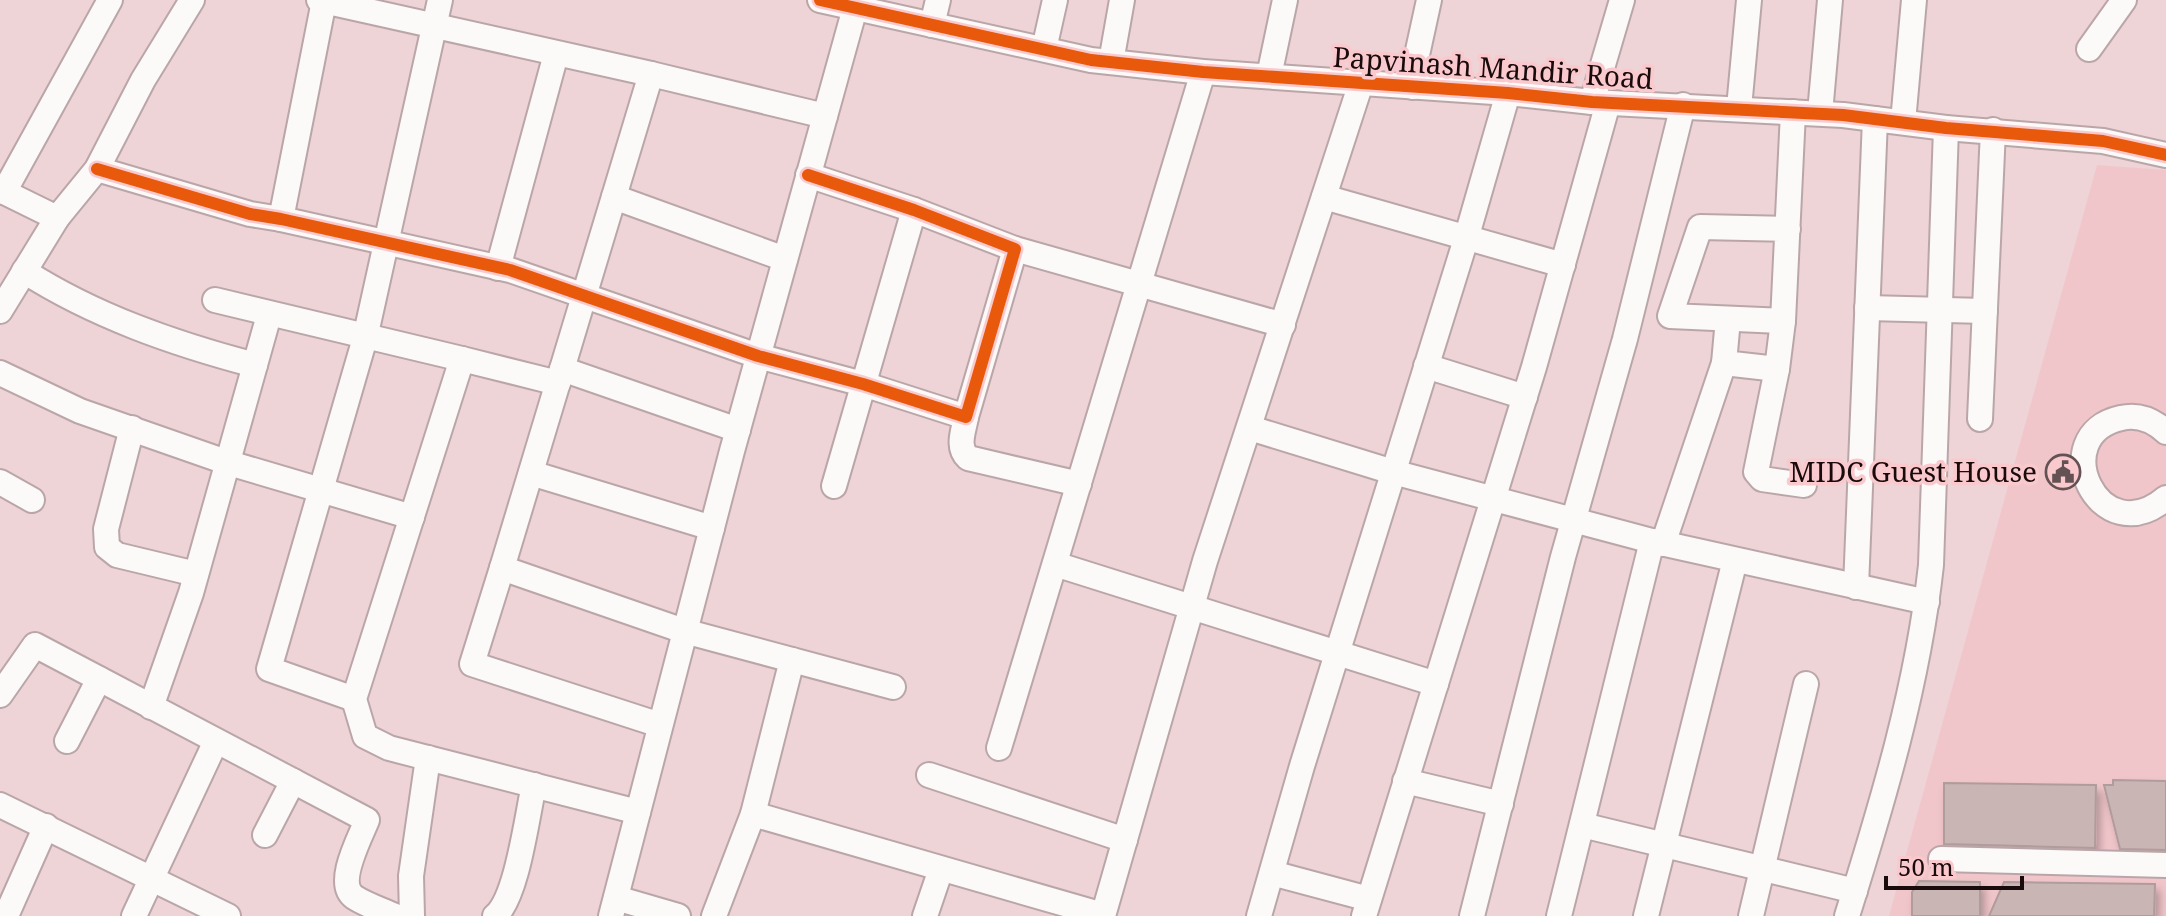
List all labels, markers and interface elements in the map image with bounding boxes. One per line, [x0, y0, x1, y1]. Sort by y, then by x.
street label: Papvinash Mandir Road [1332, 37, 1654, 97]
place label: MIDC Guest House [1789, 452, 2037, 490]
public building icon: MIDC Guest House [2044, 453, 2082, 491]
scale bar [1886, 840, 2022, 890]
text: 50 m [1898, 850, 1954, 883]

